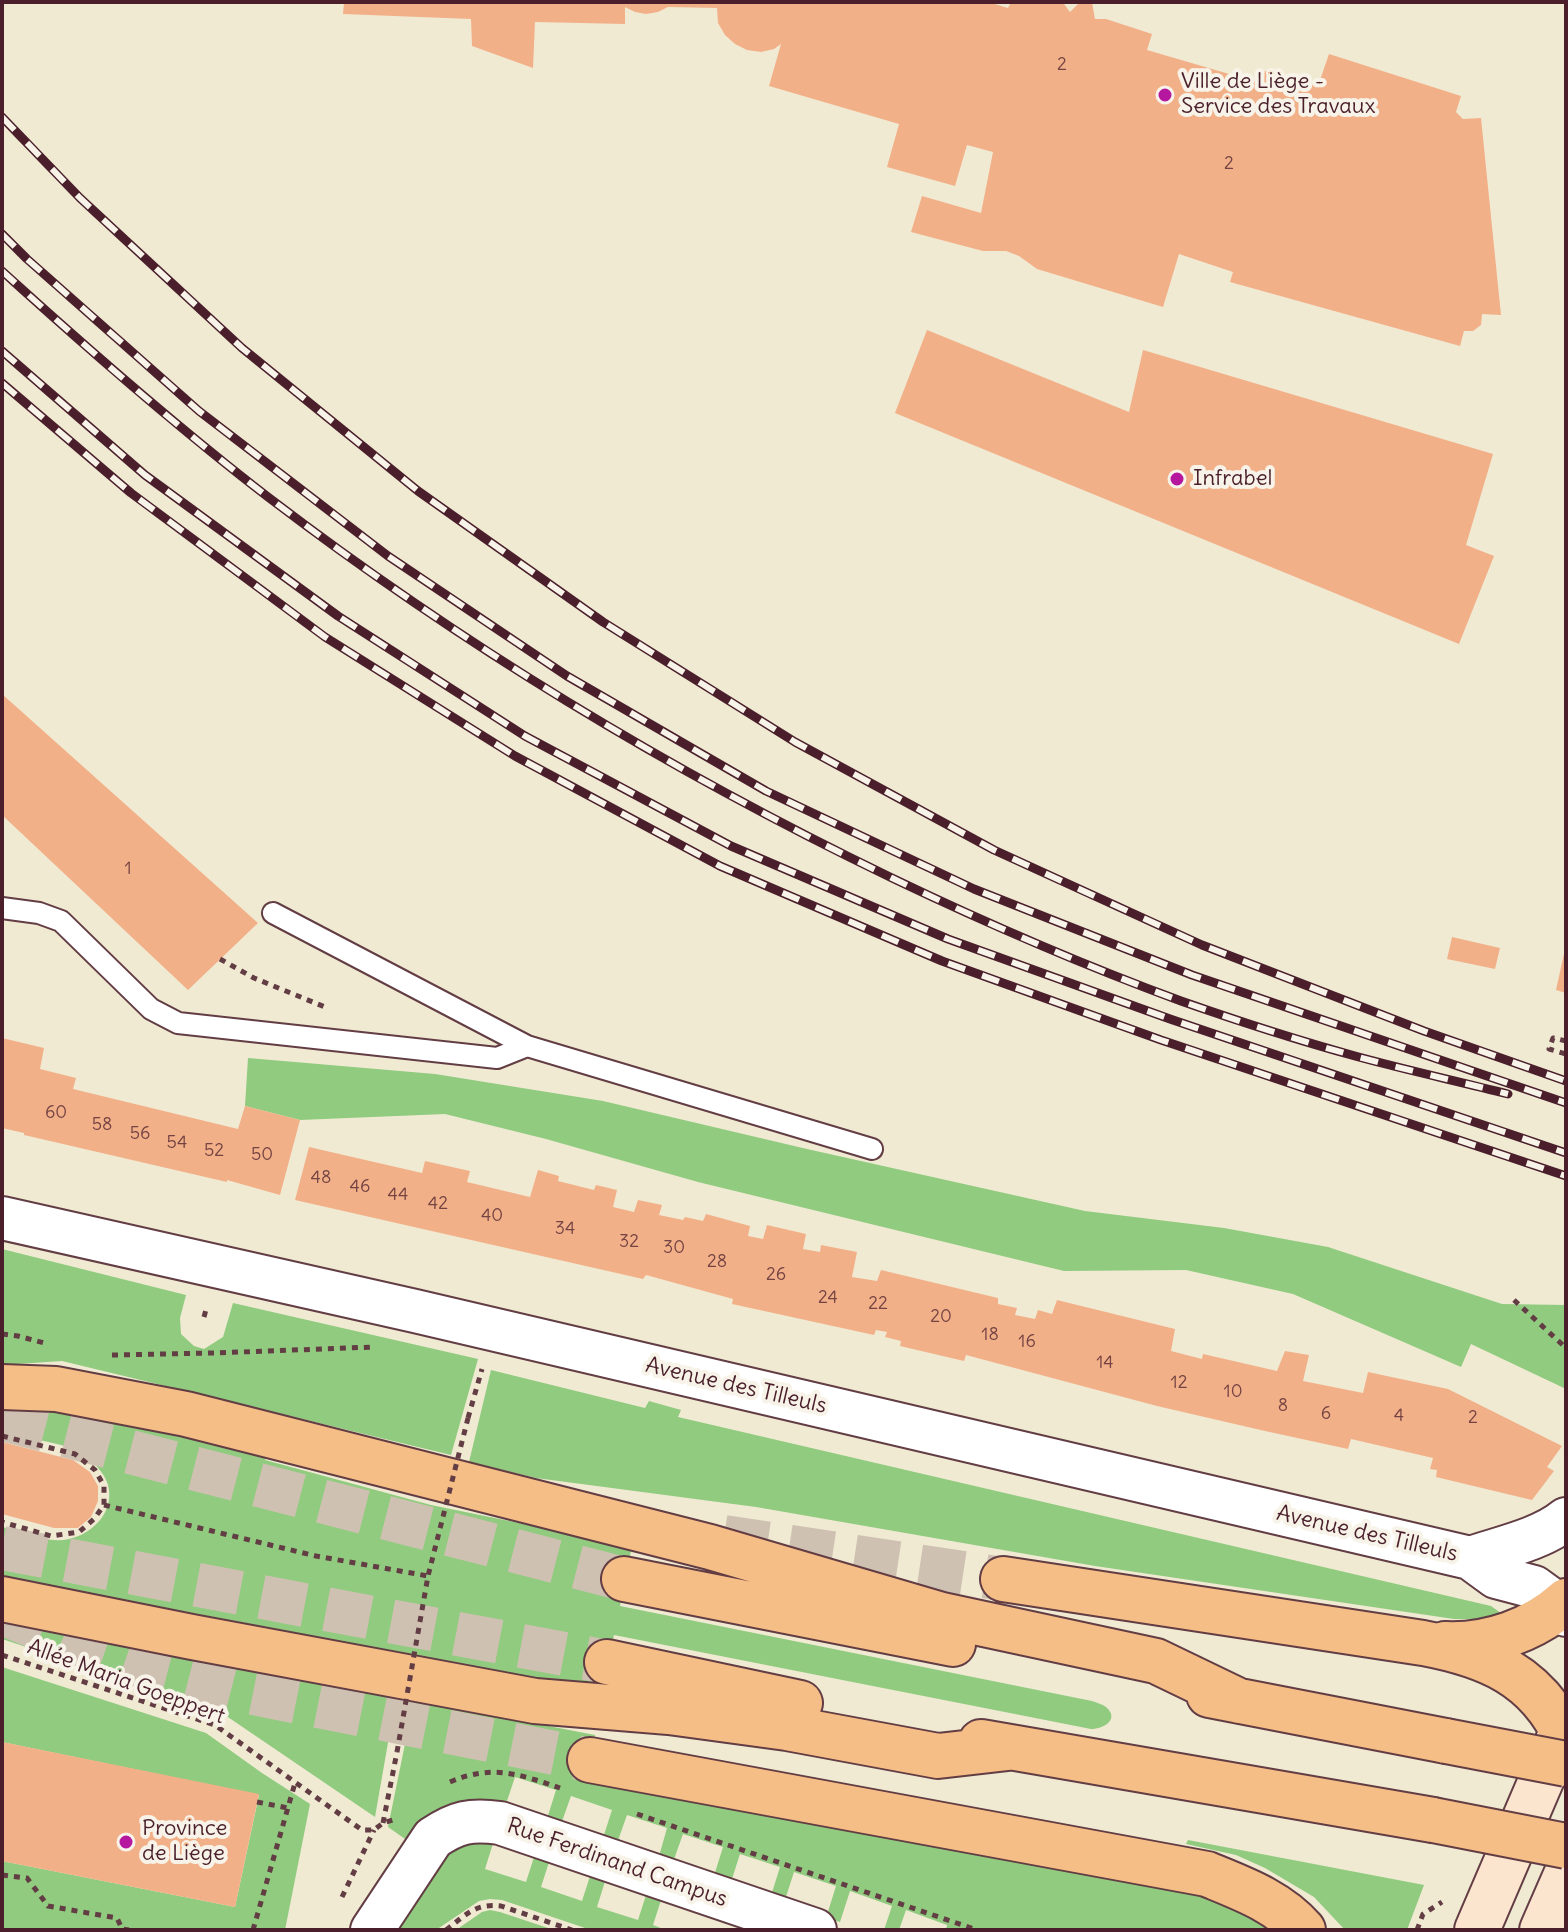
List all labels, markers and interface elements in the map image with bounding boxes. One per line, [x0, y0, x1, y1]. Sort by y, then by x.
house number: 2 [1057, 54, 1067, 76]
place label: Ville de Liège - Service des Travaux [1181, 69, 1375, 120]
marker: Ville de Liège - Service des Travaux [1156, 86, 1174, 104]
house number: 2 [1224, 153, 1234, 175]
place label: Infrabel [1193, 466, 1272, 492]
marker: Infrabel [1168, 470, 1186, 488]
house number: 1 [124, 858, 132, 880]
house number: 60 [45, 1102, 67, 1124]
house number: 58 [92, 1114, 112, 1136]
house number: 56 [130, 1123, 150, 1145]
house number: 54 [167, 1132, 187, 1154]
house number: 52 [204, 1140, 224, 1162]
house number: 50 [251, 1144, 273, 1166]
house number: 48 [311, 1167, 331, 1189]
house number: 46 [350, 1176, 370, 1198]
house number: 44 [388, 1184, 408, 1206]
house number: 42 [428, 1193, 448, 1215]
house number: 40 [481, 1205, 503, 1227]
house number: 34 [555, 1218, 575, 1240]
house number: 32 [619, 1231, 639, 1253]
house number: 30 [663, 1237, 685, 1259]
house number: 28 [707, 1251, 727, 1273]
house number: 26 [766, 1264, 786, 1286]
house number: 24 [818, 1287, 838, 1309]
house number: 22 [868, 1293, 888, 1315]
house number: 20 [930, 1306, 952, 1328]
house number: 18 [981, 1324, 999, 1346]
house number: 16 [1018, 1331, 1036, 1353]
street label: Avenue des Tilleuls [643, 1352, 829, 1420]
house number: 14 [1096, 1352, 1114, 1374]
house number: 12 [1170, 1372, 1188, 1394]
house number: 10 [1224, 1381, 1242, 1403]
house number: 8 [1278, 1395, 1288, 1417]
house number: 6 [1321, 1403, 1331, 1425]
house number: 4 [1394, 1405, 1404, 1427]
house number: 2 [1468, 1407, 1478, 1429]
street label: Avenue des Tilleuls [1274, 1500, 1460, 1568]
street label: Allée Maria Goeppert [24, 1634, 228, 1730]
street label: Rue Ferdinand Campus [503, 1813, 731, 1913]
place label: Province de Liège [142, 1816, 227, 1868]
marker: Province de Liège [117, 1833, 135, 1851]

